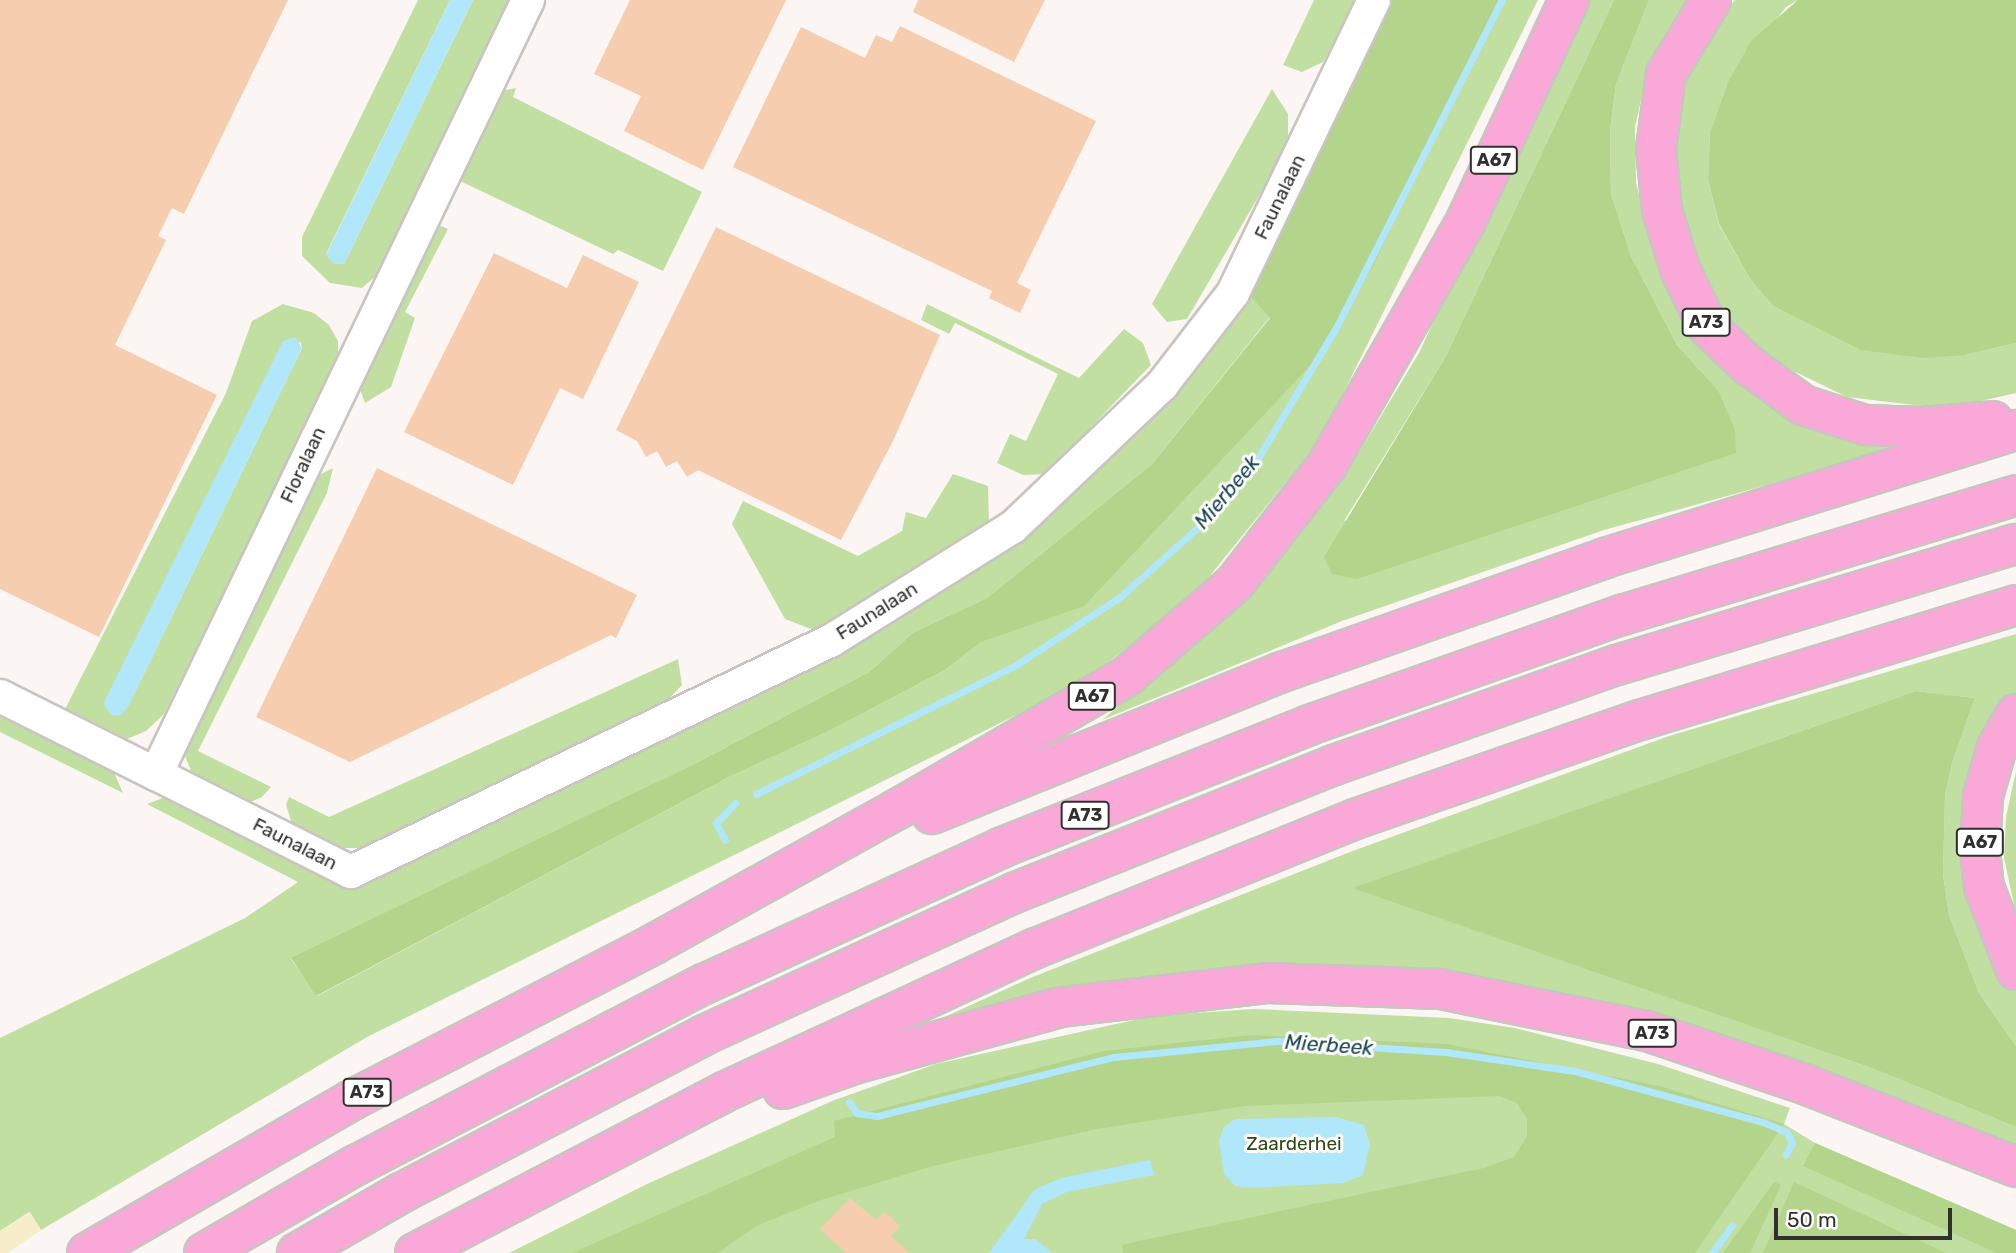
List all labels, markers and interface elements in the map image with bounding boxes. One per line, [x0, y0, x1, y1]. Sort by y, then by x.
road number: A67 [1470, 146, 1518, 174]
street label: Faunalaan [1250, 151, 1310, 243]
road number: A73 [1682, 308, 1730, 336]
street label: Floralaan [275, 423, 331, 507]
water label: Mierbeek [1189, 450, 1265, 534]
street label: Faunalaan [832, 577, 922, 645]
road number: A67 [1068, 682, 1116, 710]
road number: A73 [1060, 800, 1110, 830]
street label: Faunalaan [249, 813, 341, 875]
road number: A67 [1955, 828, 2004, 856]
road number: A73 [1628, 1018, 1676, 1048]
water label: Mierbeek [1284, 1029, 1374, 1061]
road number: A73 [342, 1078, 392, 1106]
park label: Zaarderhei [1246, 1133, 1342, 1155]
scale bar [1778, 1194, 1956, 1238]
text: 50 m [1787, 1207, 1837, 1232]

